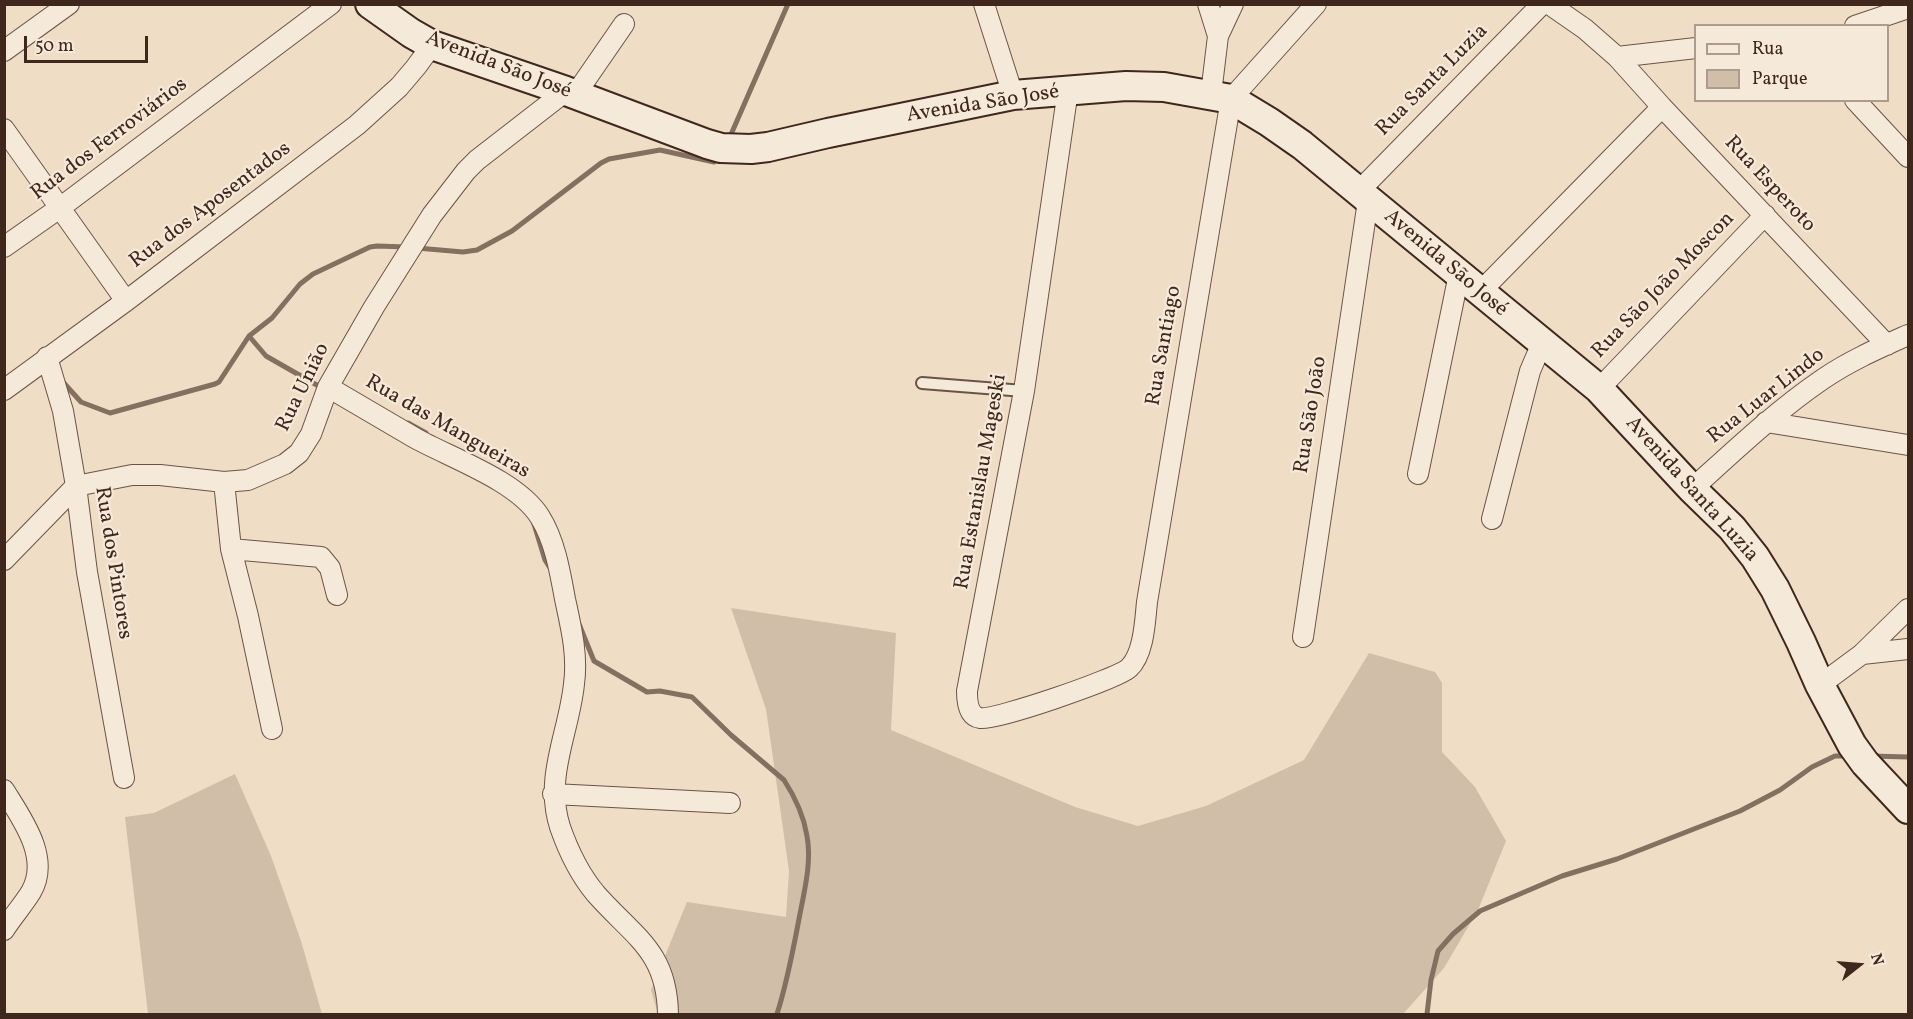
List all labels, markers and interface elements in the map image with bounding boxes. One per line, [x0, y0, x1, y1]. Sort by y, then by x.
street label: Rua Santa Luzia [1372, 20, 1494, 142]
scale bar [27, 24, 152, 62]
legend [1694, 24, 1889, 102]
street label: Avenida São José [422, 27, 574, 105]
text: 50 m [35, 34, 74, 59]
text: Rua [1752, 37, 1783, 62]
text: Parque [1752, 67, 1807, 92]
street label: Rua dos Ferroviários [27, 73, 193, 207]
street label: Avenida São José [905, 80, 1061, 130]
street label: Rua Esperoto [1718, 132, 1820, 238]
street label: Rua dos Aposentados [125, 137, 297, 275]
street label: Avenida São José [1378, 205, 1512, 323]
street label: Rua São João Moscon [1587, 207, 1741, 365]
street label: Rua Santiago [1142, 284, 1188, 408]
street label: Rua União [272, 340, 336, 436]
street label: Rua Luar Lindo [1703, 343, 1831, 451]
street label: Rua São João [1290, 355, 1334, 475]
street label: Rua das Mangueiras [360, 371, 534, 485]
street label: Rua Estanislau Mageski [951, 372, 1013, 592]
street label: Avenida Santa Luzia [1619, 412, 1763, 568]
street label: Rua dos Pintores [87, 485, 137, 641]
north arrow [1829, 935, 1889, 995]
text: N [1864, 951, 1888, 969]

